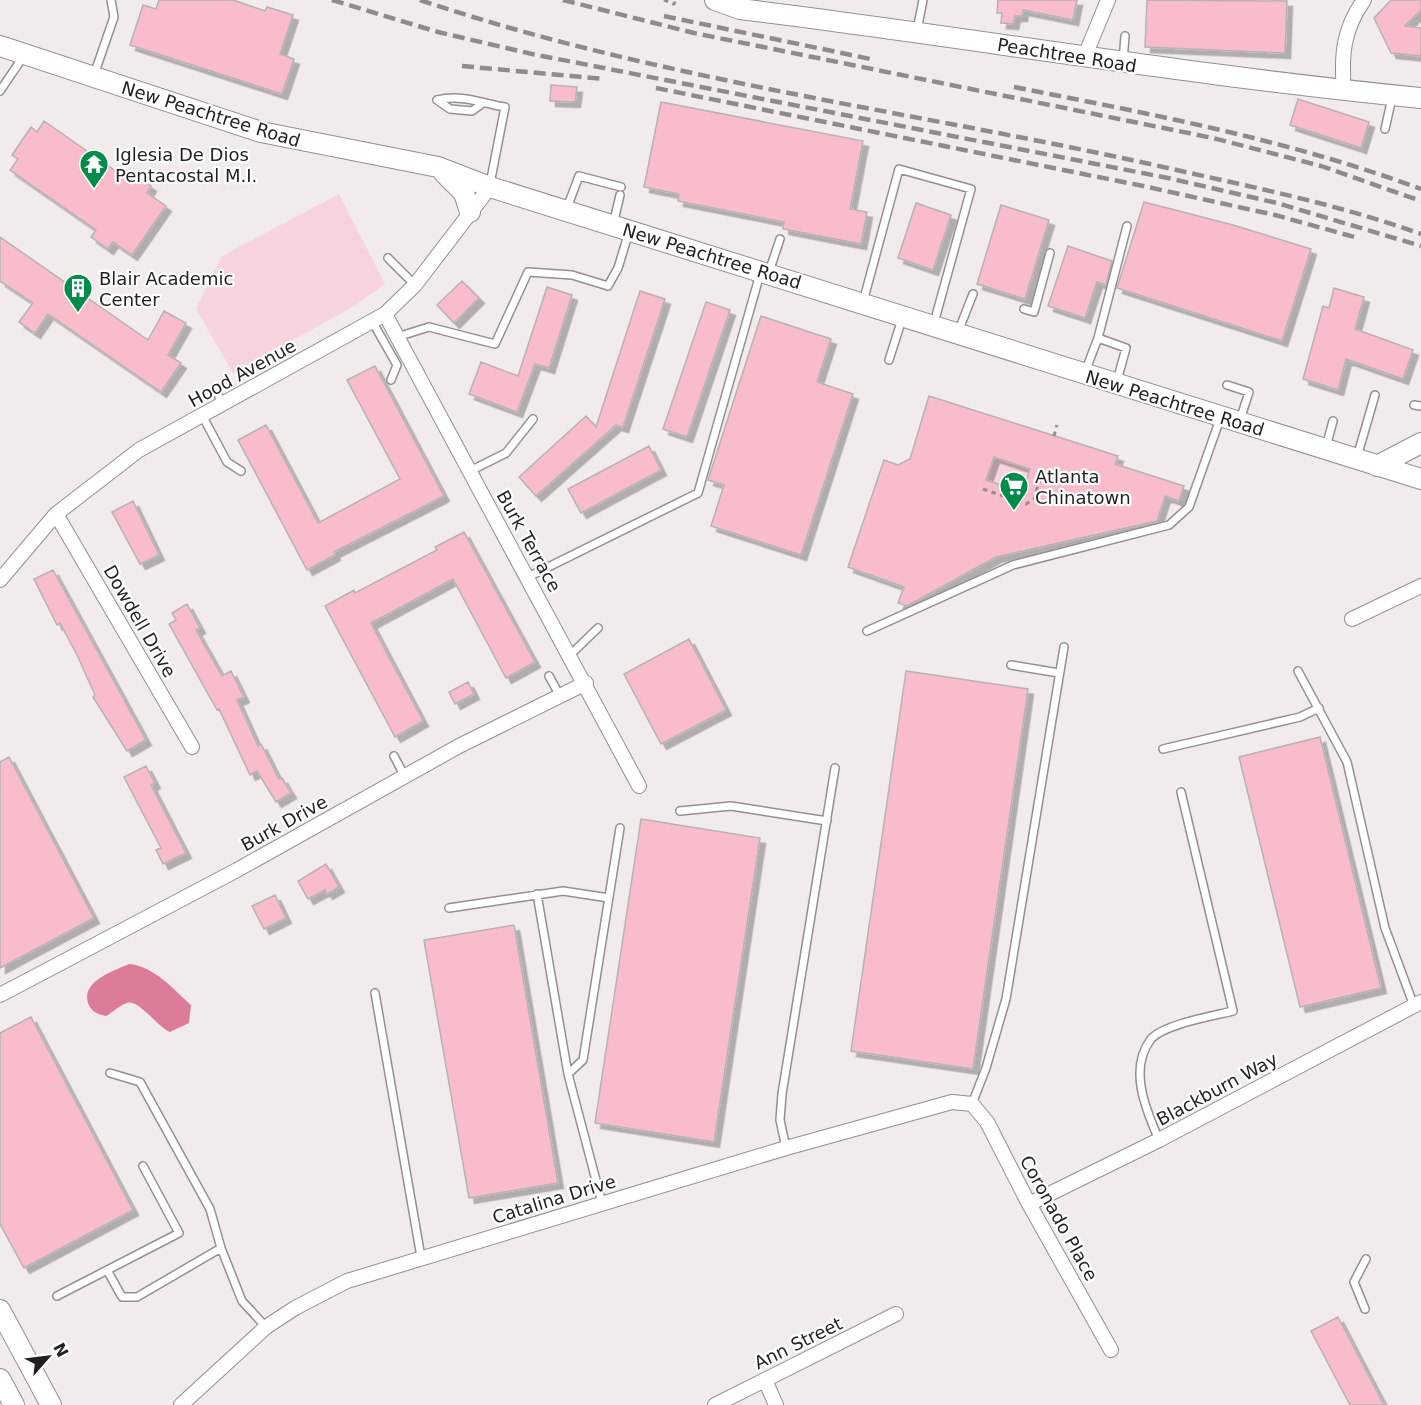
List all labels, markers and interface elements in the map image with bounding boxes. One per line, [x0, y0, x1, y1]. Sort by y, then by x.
street label: Peachtree Road [996, 34, 1138, 76]
street label: New Peachtree Road [119, 77, 303, 151]
place label: Iglesia De Dios Pentacostal M.I. [115, 144, 257, 186]
temple icon: Iglesia De Dios Pentacostal M.I. [78, 148, 110, 190]
street label: New Peachtree Road [620, 219, 804, 293]
place label: Blair Academic Center [99, 268, 233, 310]
building icon: Blair Academic Center [62, 272, 94, 314]
street label: Hood Avenue [185, 335, 299, 411]
street label: New Peachtree Road [1083, 366, 1267, 440]
place label: Atlanta Chinatown [1035, 466, 1131, 508]
supermarket icon: Atlanta Chinatown [998, 470, 1030, 512]
street label: Burk Terrace [492, 487, 566, 595]
street label: Dowdell Drive [99, 561, 181, 681]
street label: Burk Drive [237, 791, 331, 855]
street label: Blackburn Way [1153, 1048, 1281, 1130]
street label: Coronado Place [1016, 1152, 1102, 1284]
street label: Catalina Drive [490, 1170, 618, 1228]
street label: Ann Street [750, 1313, 846, 1373]
north arrow [18, 1327, 78, 1387]
text: N [49, 1340, 72, 1361]

